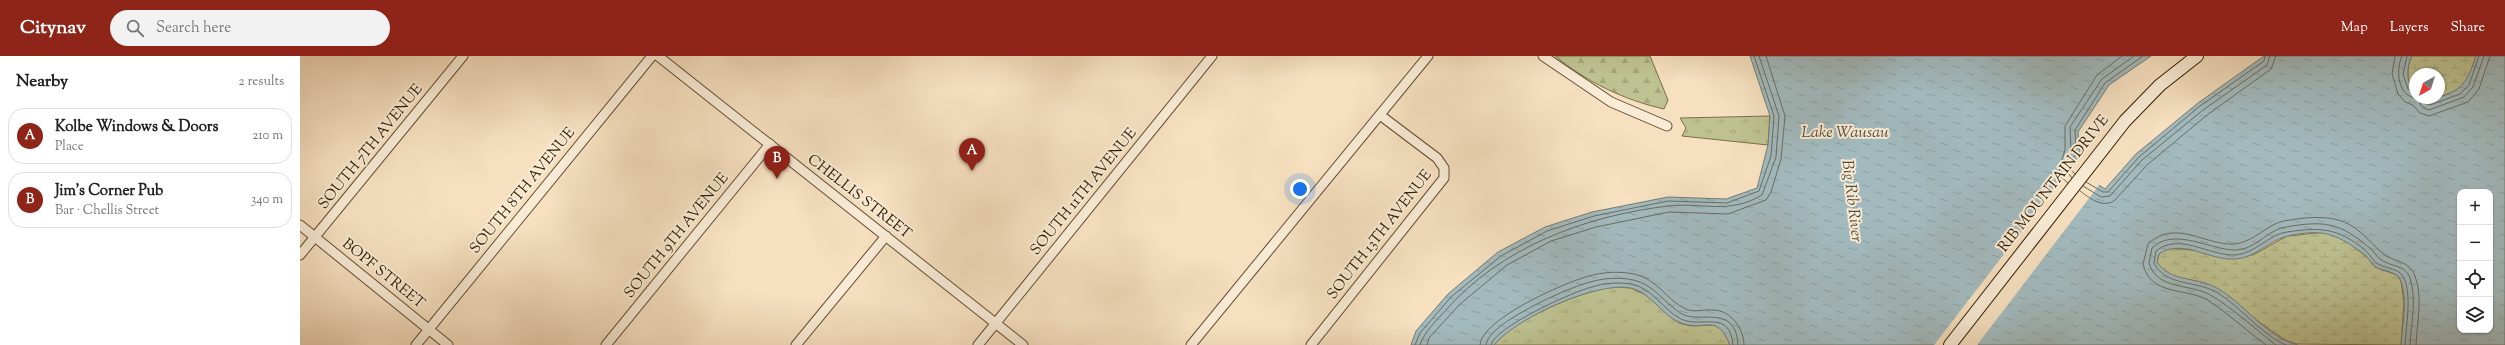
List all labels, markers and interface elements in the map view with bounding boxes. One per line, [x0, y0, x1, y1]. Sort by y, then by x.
search box [110, 10, 390, 46]
text: Citynav [20, 15, 86, 42]
icon: search [124, 17, 146, 39]
text: Search here [156, 18, 231, 39]
text: Map [2341, 18, 2368, 38]
text: Layers [2390, 18, 2428, 38]
text: Share [2450, 18, 2485, 38]
north arrow [2409, 68, 2445, 104]
text: Nearby [16, 70, 68, 94]
text: 2 results [239, 73, 284, 91]
street label: SOUTH 7TH AVENUE [314, 80, 428, 214]
street label: RIB MOUNTAIN DRIVE [1994, 111, 2114, 257]
text: Kolbe Windows & Doors [55, 117, 218, 138]
water label: Lake Wausau [1801, 122, 1889, 145]
street label: SOUTH 8TH AVENUE [465, 123, 581, 259]
street label: SOUTH 11TH AVENUE [1026, 124, 1142, 260]
text: A [25, 127, 35, 145]
text: 210 m [252, 127, 283, 145]
text: Place [55, 138, 84, 156]
pin: A [959, 138, 985, 171]
pin: B [764, 146, 790, 179]
street label: CHELLIS STREET [802, 150, 916, 245]
water label: Big Rib River [1835, 159, 1867, 244]
street label: SOUTH 13TH AVENUE [1323, 166, 1437, 304]
street label: SOUTH 9TH AVENUE [620, 169, 734, 303]
your location [1290, 179, 1310, 199]
text: Jim's Corner Pub [55, 181, 163, 202]
map controls [2457, 189, 2493, 333]
button: + [2457, 189, 2493, 225]
text: B [26, 191, 34, 209]
text: 340 m [251, 191, 283, 209]
text: Bar · Chellis Street [55, 202, 159, 220]
button: − [2457, 225, 2493, 261]
street label: BOPF STREET [337, 234, 429, 314]
button: locate [2457, 261, 2493, 297]
button: layers [2457, 297, 2493, 333]

